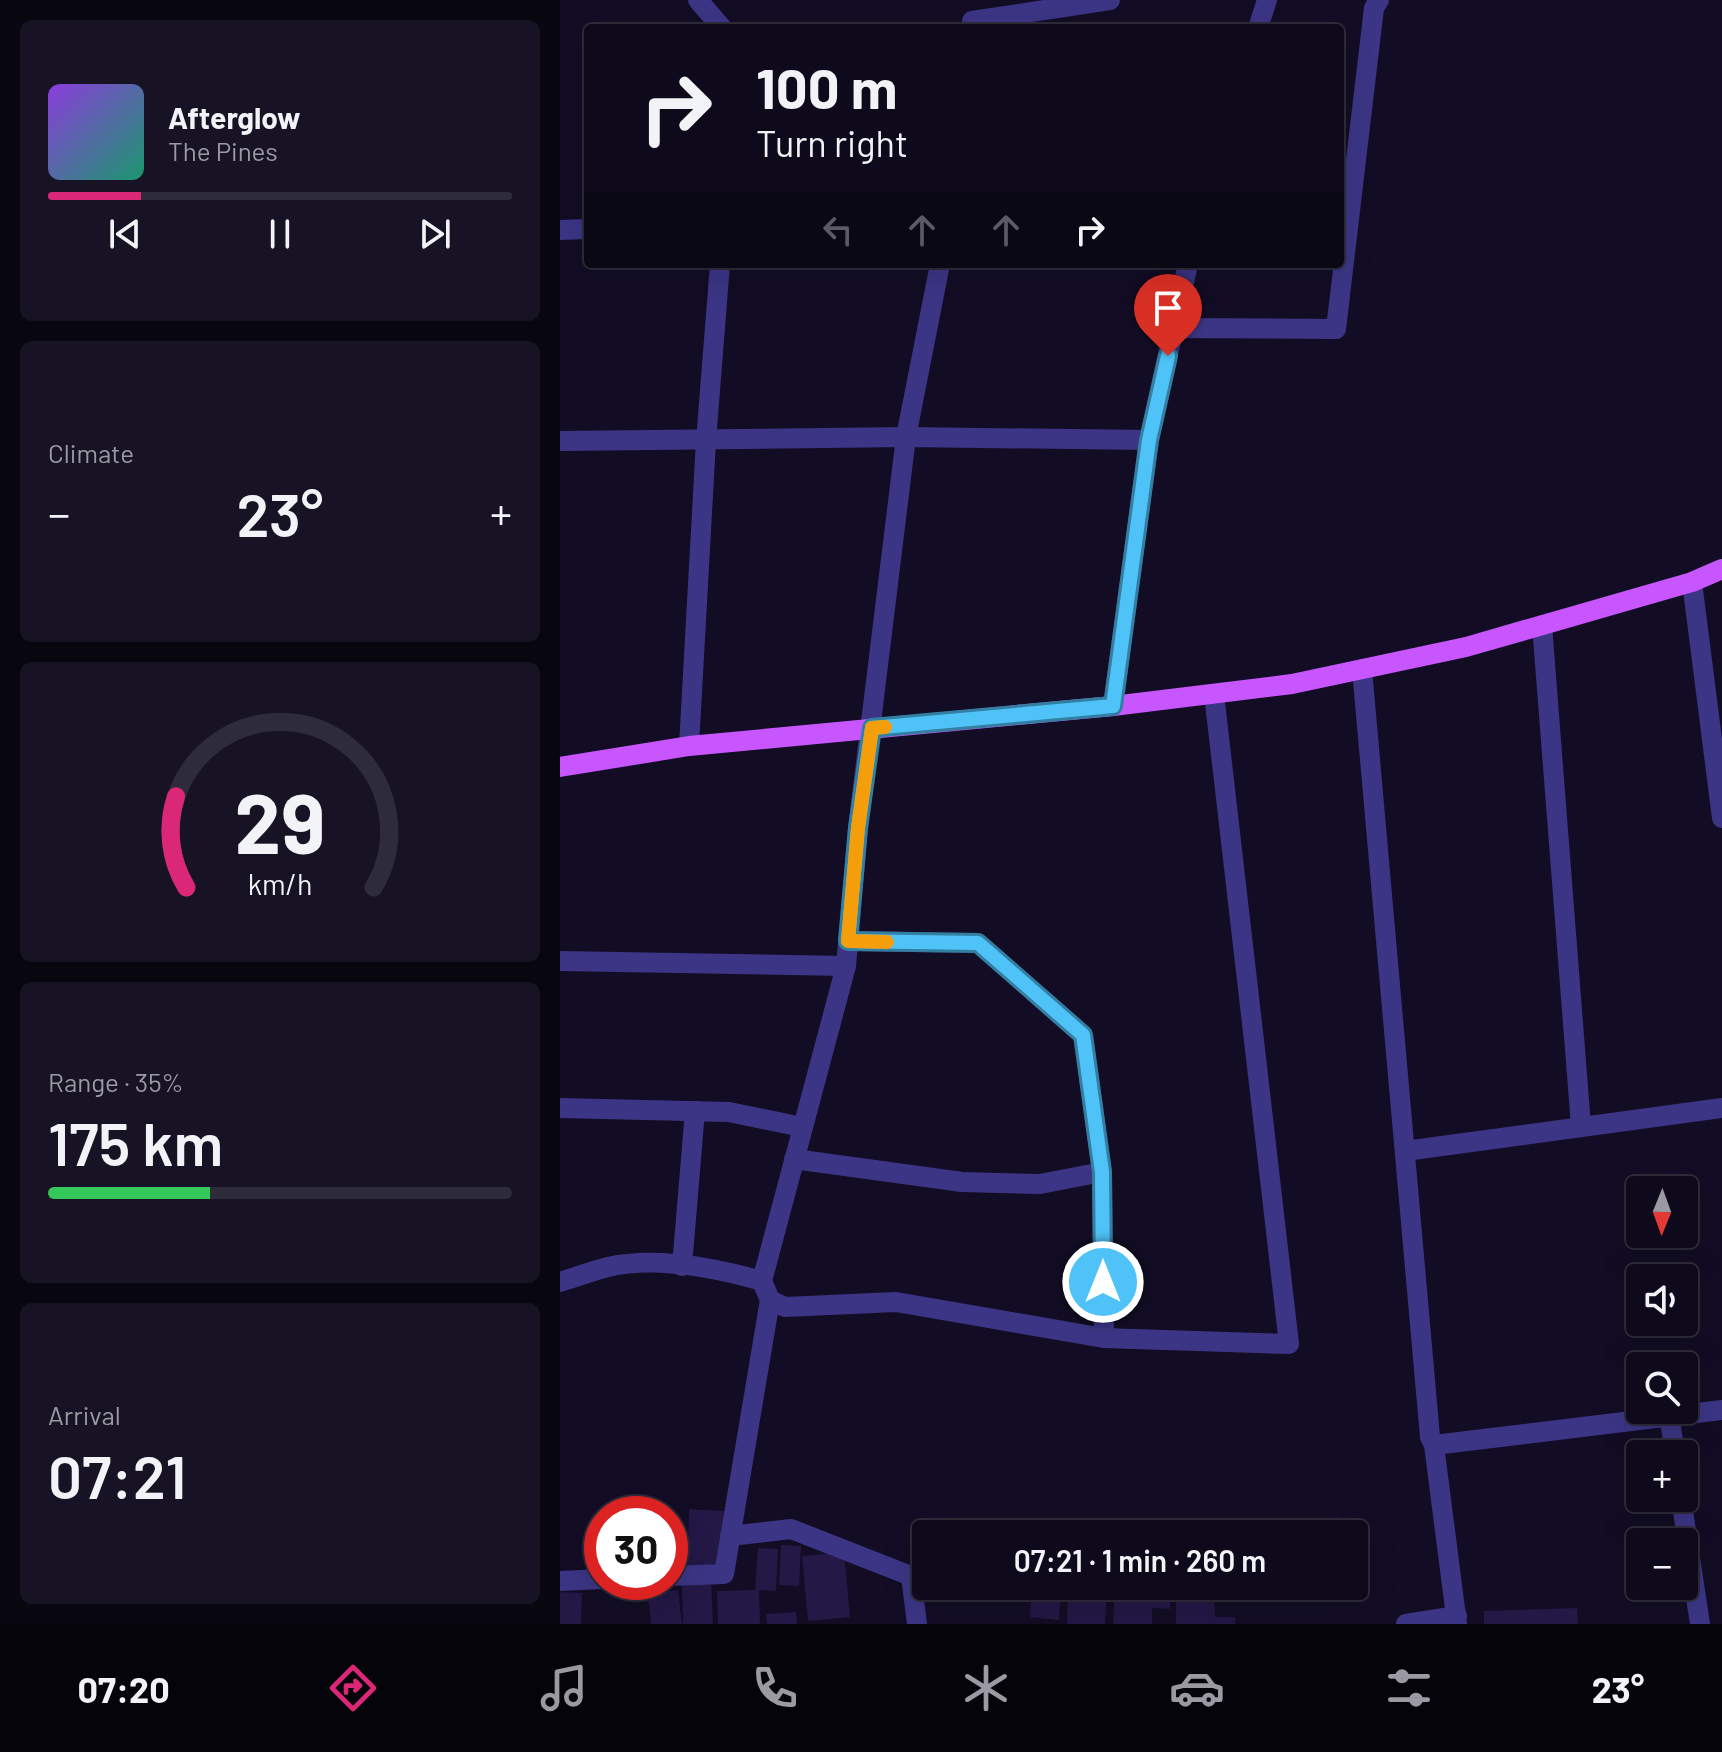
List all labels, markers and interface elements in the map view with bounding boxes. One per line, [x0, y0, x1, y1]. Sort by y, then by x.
text: 100 m [756, 53, 898, 120]
icon: right [624, 56, 728, 160]
text: Afterglow [168, 99, 301, 135]
text: Turn right [756, 121, 908, 164]
text: The Pines [168, 135, 278, 166]
icon: left [816, 208, 860, 252]
icon: ahead [900, 208, 944, 252]
icon: ahead [984, 208, 1028, 252]
icon: right [1068, 208, 1112, 252]
icon: previous [103, 212, 147, 256]
icon: pause [258, 212, 302, 256]
icon: next [413, 212, 457, 256]
pin [1134, 274, 1202, 356]
icon: arrive [1146, 286, 1190, 330]
text: Climate [48, 437, 134, 468]
text: 23° [237, 477, 323, 549]
text: − [48, 486, 70, 539]
text: + [490, 486, 512, 539]
text: 29 [235, 771, 325, 871]
text: km/h [248, 866, 312, 901]
text: Range · 35% [48, 1066, 184, 1097]
text: 175 km [48, 1106, 223, 1178]
north arrow [1626, 1176, 1698, 1248]
map controls [1626, 1176, 1698, 1600]
position arrow [1061, 1240, 1145, 1324]
button: sound [1626, 1264, 1698, 1336]
button: search [1626, 1352, 1698, 1424]
text: Arrival [48, 1399, 121, 1430]
text: 07:21 [48, 1439, 186, 1511]
button: + [1626, 1440, 1698, 1512]
speed limit sign: 30 [584, 1496, 688, 1600]
button: − [1626, 1528, 1698, 1600]
text: 07:21 · 1 min · 260 m [1014, 1542, 1266, 1578]
icon: directions [325, 1660, 381, 1716]
icon: music [536, 1660, 592, 1716]
icon: phone [747, 1660, 803, 1716]
icon: climate [958, 1660, 1014, 1716]
icon: car [1169, 1660, 1225, 1716]
icon: filters [1381, 1660, 1437, 1716]
text: 07:20 [78, 1667, 170, 1710]
text: 23° [1592, 1667, 1644, 1710]

